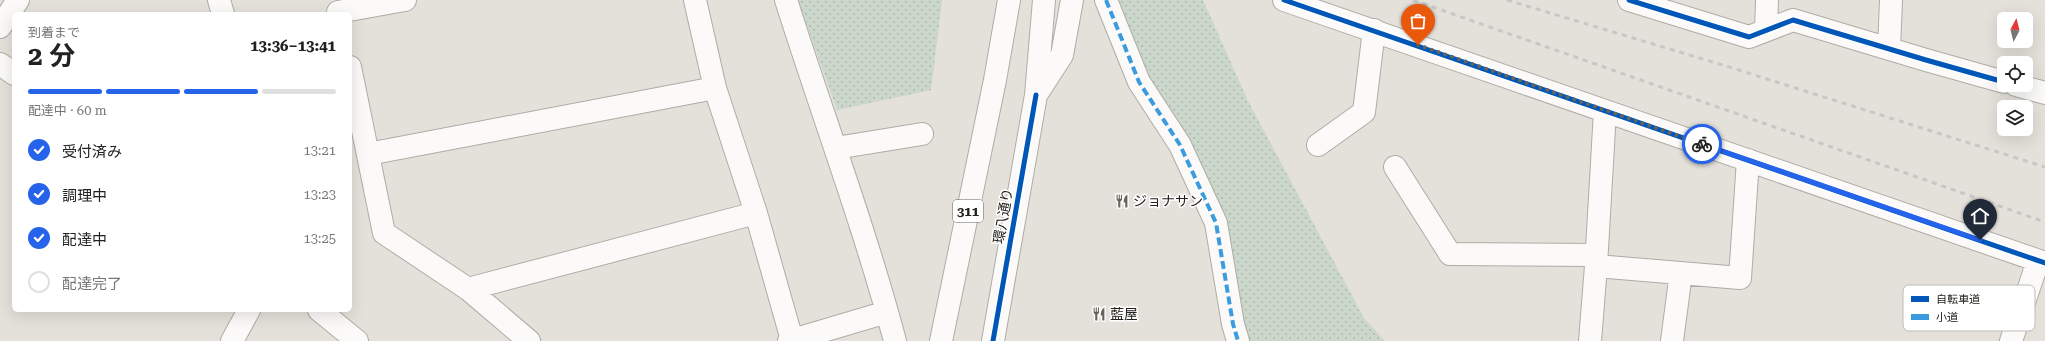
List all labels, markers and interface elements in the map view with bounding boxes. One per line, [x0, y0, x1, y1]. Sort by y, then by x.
pin [1401, 4, 1435, 45]
icon: bag [1407, 10, 1429, 32]
north arrow [1997, 12, 2033, 48]
map controls [1997, 12, 2033, 136]
text: 到着まで [28, 25, 80, 40]
text: 13:36–13:41 [250, 37, 336, 55]
text: 2 分 [28, 41, 75, 71]
button: locate [1997, 56, 2033, 92]
button: layers [1997, 100, 2033, 136]
text: 配達中 · 60 m [28, 103, 107, 118]
courier [1682, 124, 1722, 164]
icon: bike [1691, 133, 1713, 155]
icon: check [28, 139, 50, 161]
text: 受付済み [62, 143, 122, 161]
text: 13:21 [304, 143, 336, 158]
icon: check [28, 183, 50, 205]
text: 調理中 [62, 187, 107, 205]
text: 13:23 [304, 187, 336, 202]
street label: 環八通り [990, 187, 1016, 245]
restaurant icon: ジョナサン [1114, 193, 1130, 209]
place label: ジョナサン [1133, 193, 1203, 209]
pin [1963, 199, 1997, 240]
road number: 311 [953, 200, 983, 222]
icon: home [1969, 205, 1991, 227]
icon: check [28, 227, 50, 249]
text: 配達中 [62, 231, 107, 249]
text: 13:25 [304, 231, 336, 246]
text: 配達完了 [62, 275, 122, 293]
legend [1903, 285, 2035, 331]
text: 自転車道 [1936, 293, 1980, 306]
restaurant icon: 藍屋 [1091, 306, 1107, 322]
place label: 藍屋 [1110, 306, 1138, 322]
text: 小道 [1936, 311, 1958, 324]

